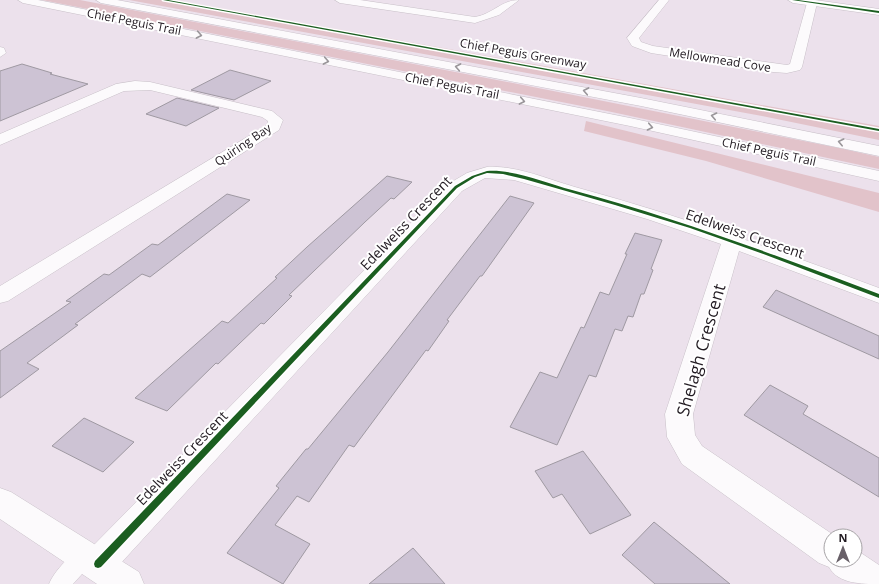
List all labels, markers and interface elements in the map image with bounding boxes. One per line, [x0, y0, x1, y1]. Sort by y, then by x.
street label: Chief Peguis Trail [85, 4, 183, 39]
one-way arrow [196, 31, 202, 39]
street label: Chief Peguis Greenway [459, 34, 589, 73]
street label: Mellowmead Cove [668, 43, 772, 76]
one-way arrow [323, 56, 329, 65]
one-way arrow [455, 64, 461, 72]
street label: Chief Peguis Trail [403, 68, 501, 103]
one-way arrow [583, 88, 589, 96]
one-way arrow [519, 96, 525, 104]
one-way arrow [710, 112, 717, 121]
street label: Quiring Bay [211, 119, 275, 170]
one-way arrow [647, 122, 653, 130]
street label: Chief Peguis Trail [720, 133, 818, 170]
one-way arrow [838, 139, 844, 147]
street label: Edelweiss Crescent [356, 171, 456, 274]
street label: Edelweiss Crescent [683, 204, 807, 263]
street label: Shelagh Crescent [671, 281, 730, 419]
street label: Edelweiss Crescent [132, 406, 232, 509]
north arrow [823, 528, 863, 568]
text: N [839, 530, 847, 545]

